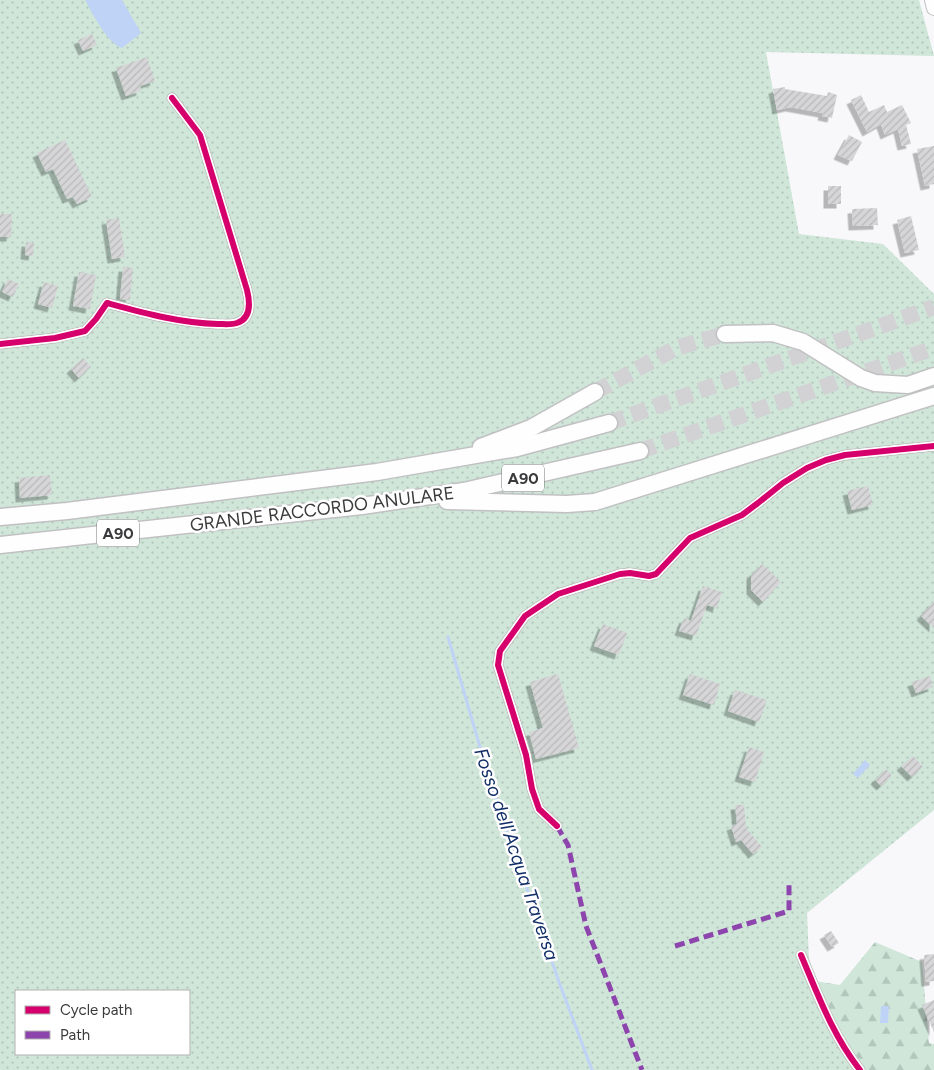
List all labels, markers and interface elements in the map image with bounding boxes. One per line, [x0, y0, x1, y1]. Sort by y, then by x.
road number: A90 [502, 464, 544, 492]
street label: GRANDE RACCORDO ANULARE [189, 482, 455, 536]
road number: A90 [97, 520, 139, 546]
water label: Fosso dell'Acqua Traversa [469, 745, 564, 963]
legend [15, 990, 190, 1055]
text: Cycle path [60, 1001, 132, 1019]
text: Path [60, 1026, 90, 1044]

